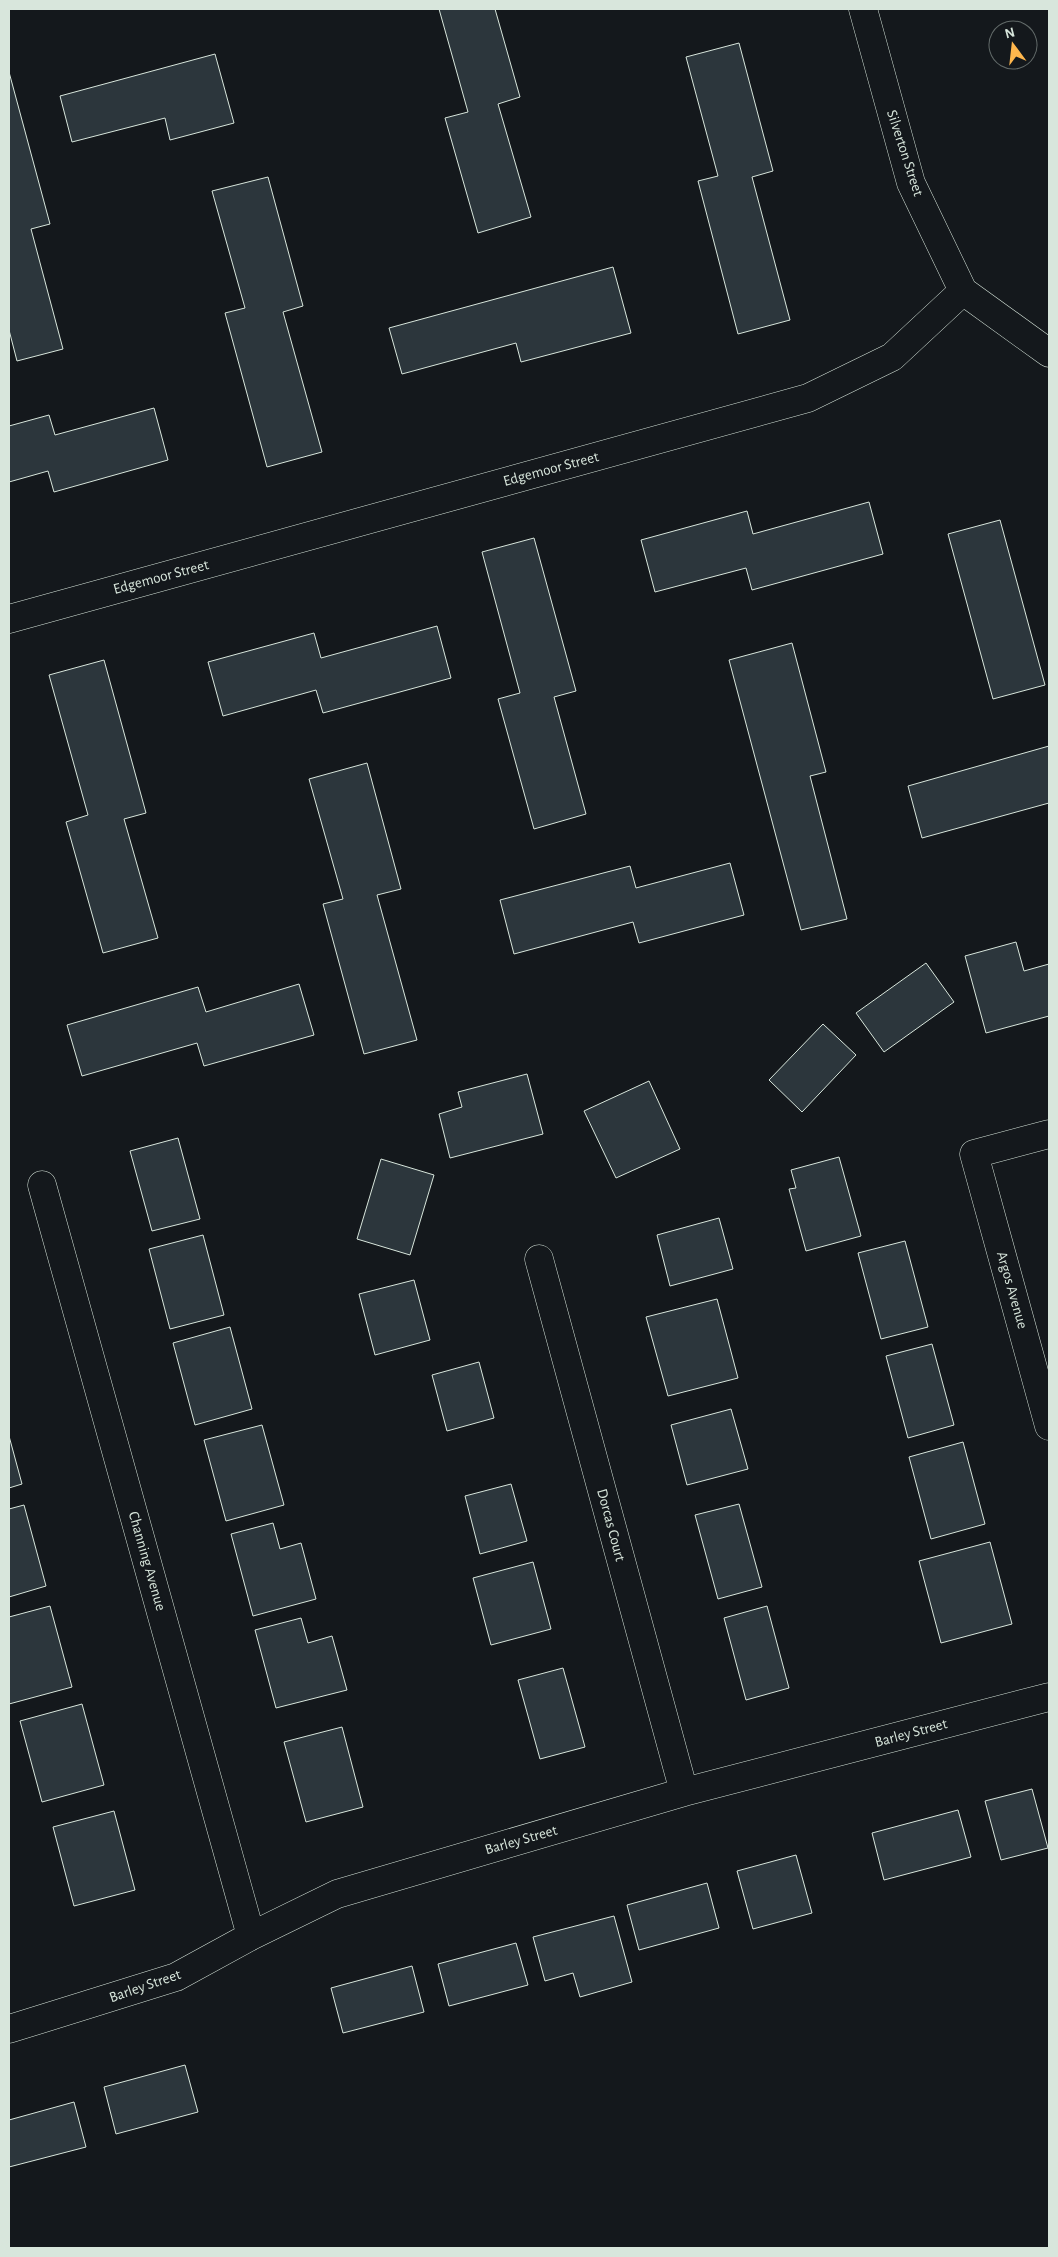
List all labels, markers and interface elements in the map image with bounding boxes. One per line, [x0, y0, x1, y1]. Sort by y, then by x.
north arrow [988, 20, 1038, 70]
text: N [1003, 25, 1016, 41]
street label: Silverton Street [884, 108, 926, 198]
street label: Edgemoor Street [502, 449, 600, 489]
street label: Edgemoor Street [112, 557, 210, 597]
street label: Argos Avenue [994, 1250, 1030, 1330]
street label: Dorcas Court [594, 1487, 628, 1563]
street label: Channing Avenue [126, 1510, 168, 1612]
street label: Barley Street [873, 1716, 949, 1750]
street label: Barley Street [483, 1822, 559, 1857]
street label: Barley Street [107, 1967, 183, 2005]

